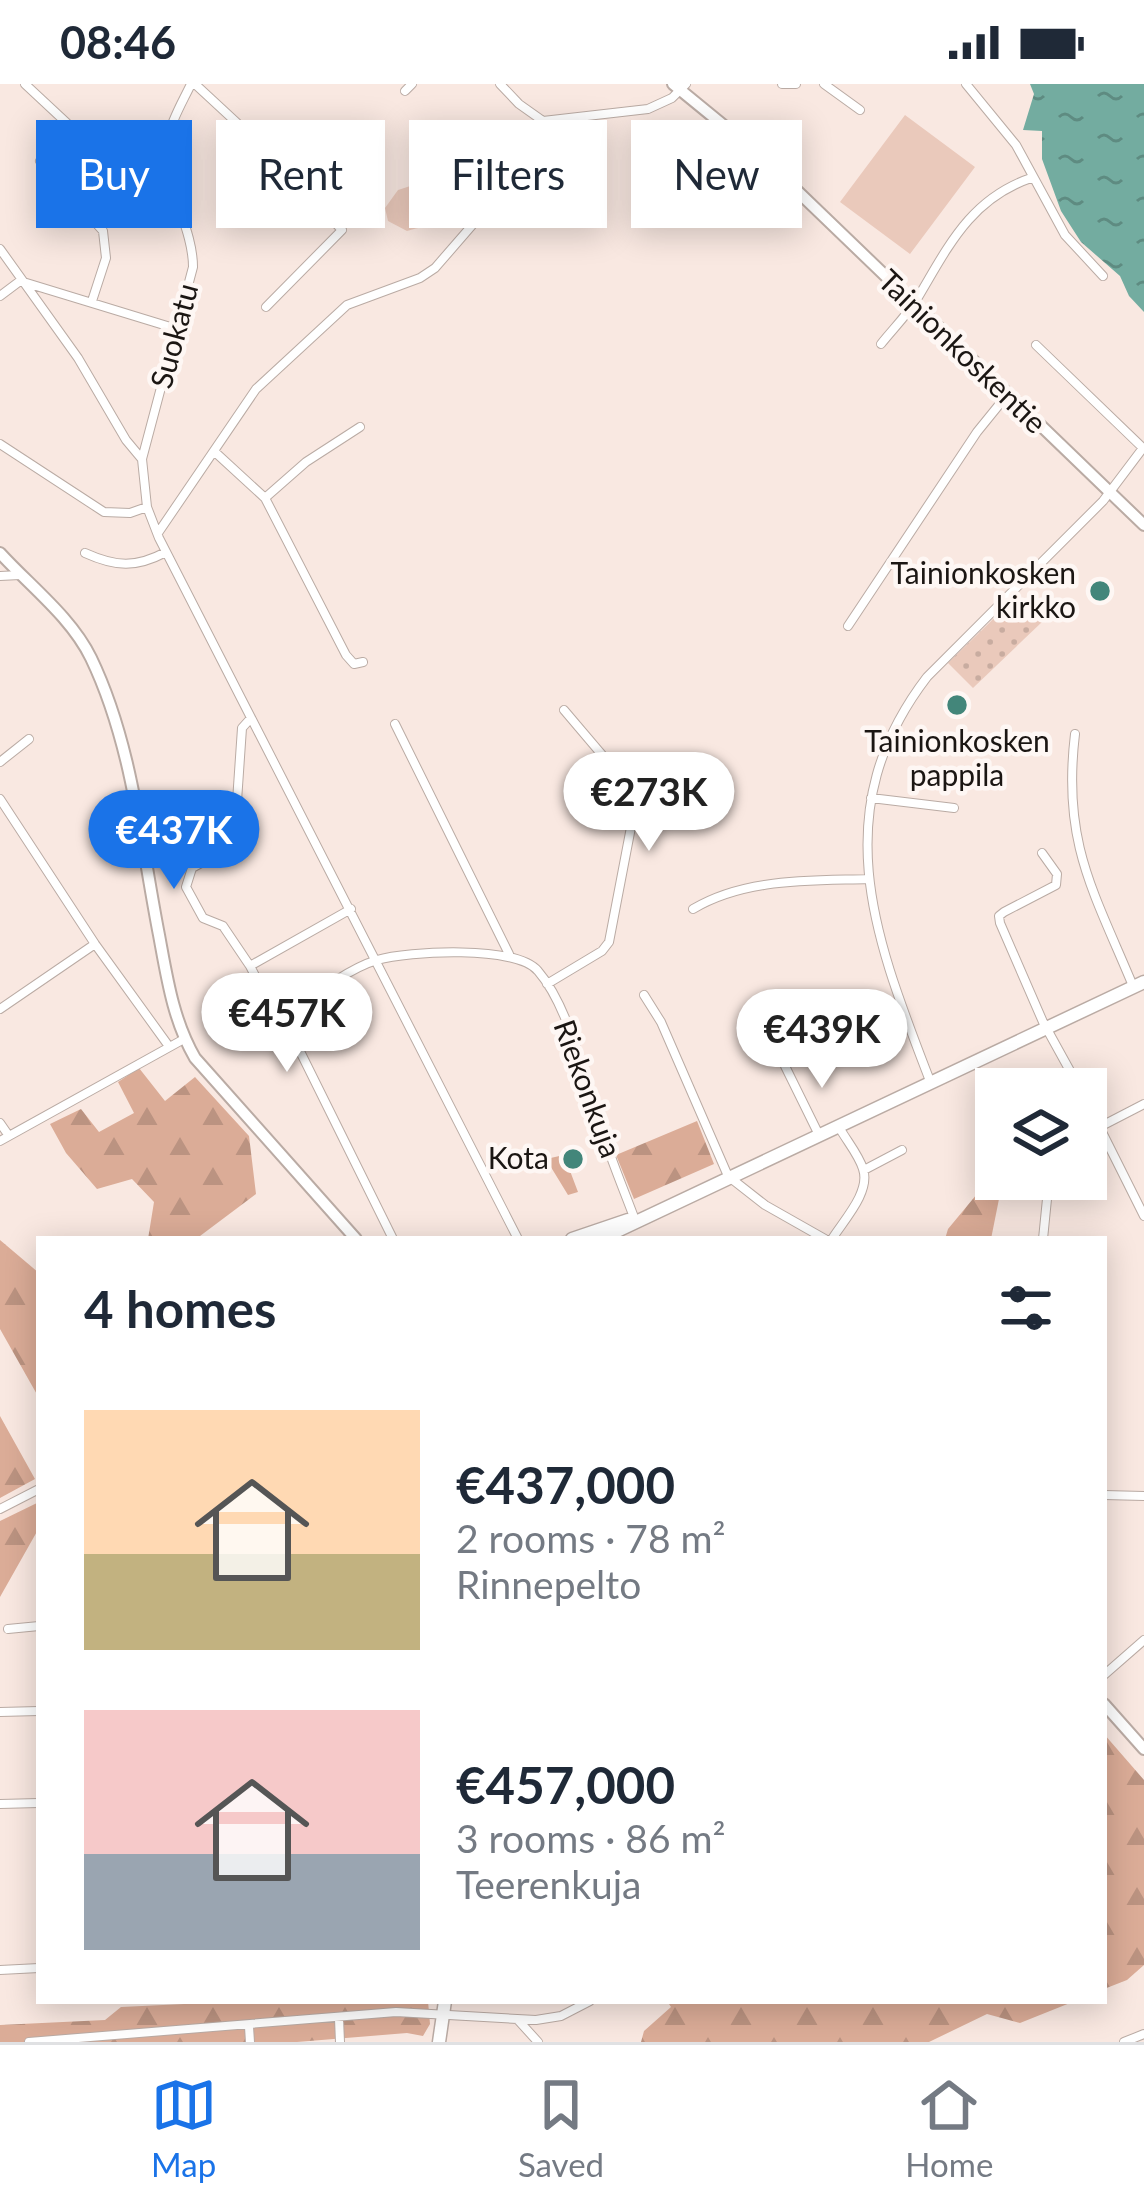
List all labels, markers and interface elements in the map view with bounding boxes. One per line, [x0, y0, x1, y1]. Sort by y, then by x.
text: 08:46 [60, 15, 176, 69]
chip: Buy [36, 120, 192, 228]
chip: Rent [216, 120, 385, 228]
chip: Filters [409, 120, 607, 228]
chip: New [631, 120, 802, 228]
street label: Tainionkoskentie [872, 261, 1055, 440]
street label: Suokatu [142, 279, 204, 392]
place label: Tainionkosken kirkko [891, 554, 1076, 624]
marker: Tainionkosken kirkko [1087, 578, 1113, 604]
marker: Tainionkosken pappila [944, 692, 970, 718]
place label: Tainionkosken pappila [864, 722, 1050, 792]
pin: €273K [565, 752, 733, 854]
text: €273K [590, 768, 708, 814]
pin: €437K [90, 790, 258, 892]
text: €437K [115, 806, 233, 852]
pin: €457K [203, 973, 371, 1075]
text: €457K [228, 989, 346, 1035]
pin: €439K [738, 989, 906, 1091]
text: €439K [763, 1005, 881, 1051]
street label: Riekonkuja [547, 1015, 630, 1162]
map controls [975, 1068, 1107, 1200]
button: layers [975, 1068, 1107, 1200]
place label: Kota [488, 1139, 549, 1175]
marker: Kota [560, 1146, 586, 1172]
icon: filters [993, 1275, 1059, 1341]
text: 4 homes [84, 1278, 276, 1339]
text: €437,000 [456, 1454, 675, 1515]
icon: home [180, 1458, 324, 1602]
text: 2 rooms · 78 m² [456, 1515, 726, 1561]
text: Rinnepelto [456, 1561, 641, 1607]
text: €457,000 [456, 1754, 675, 1815]
icon: home [180, 1758, 324, 1902]
text: 3 rooms · 86 m² [456, 1815, 726, 1861]
text: Teerenkuja [456, 1861, 642, 1907]
tab: Map [151, 2072, 217, 2184]
tab: Saved [518, 2072, 604, 2184]
tab: Home [905, 2072, 993, 2184]

